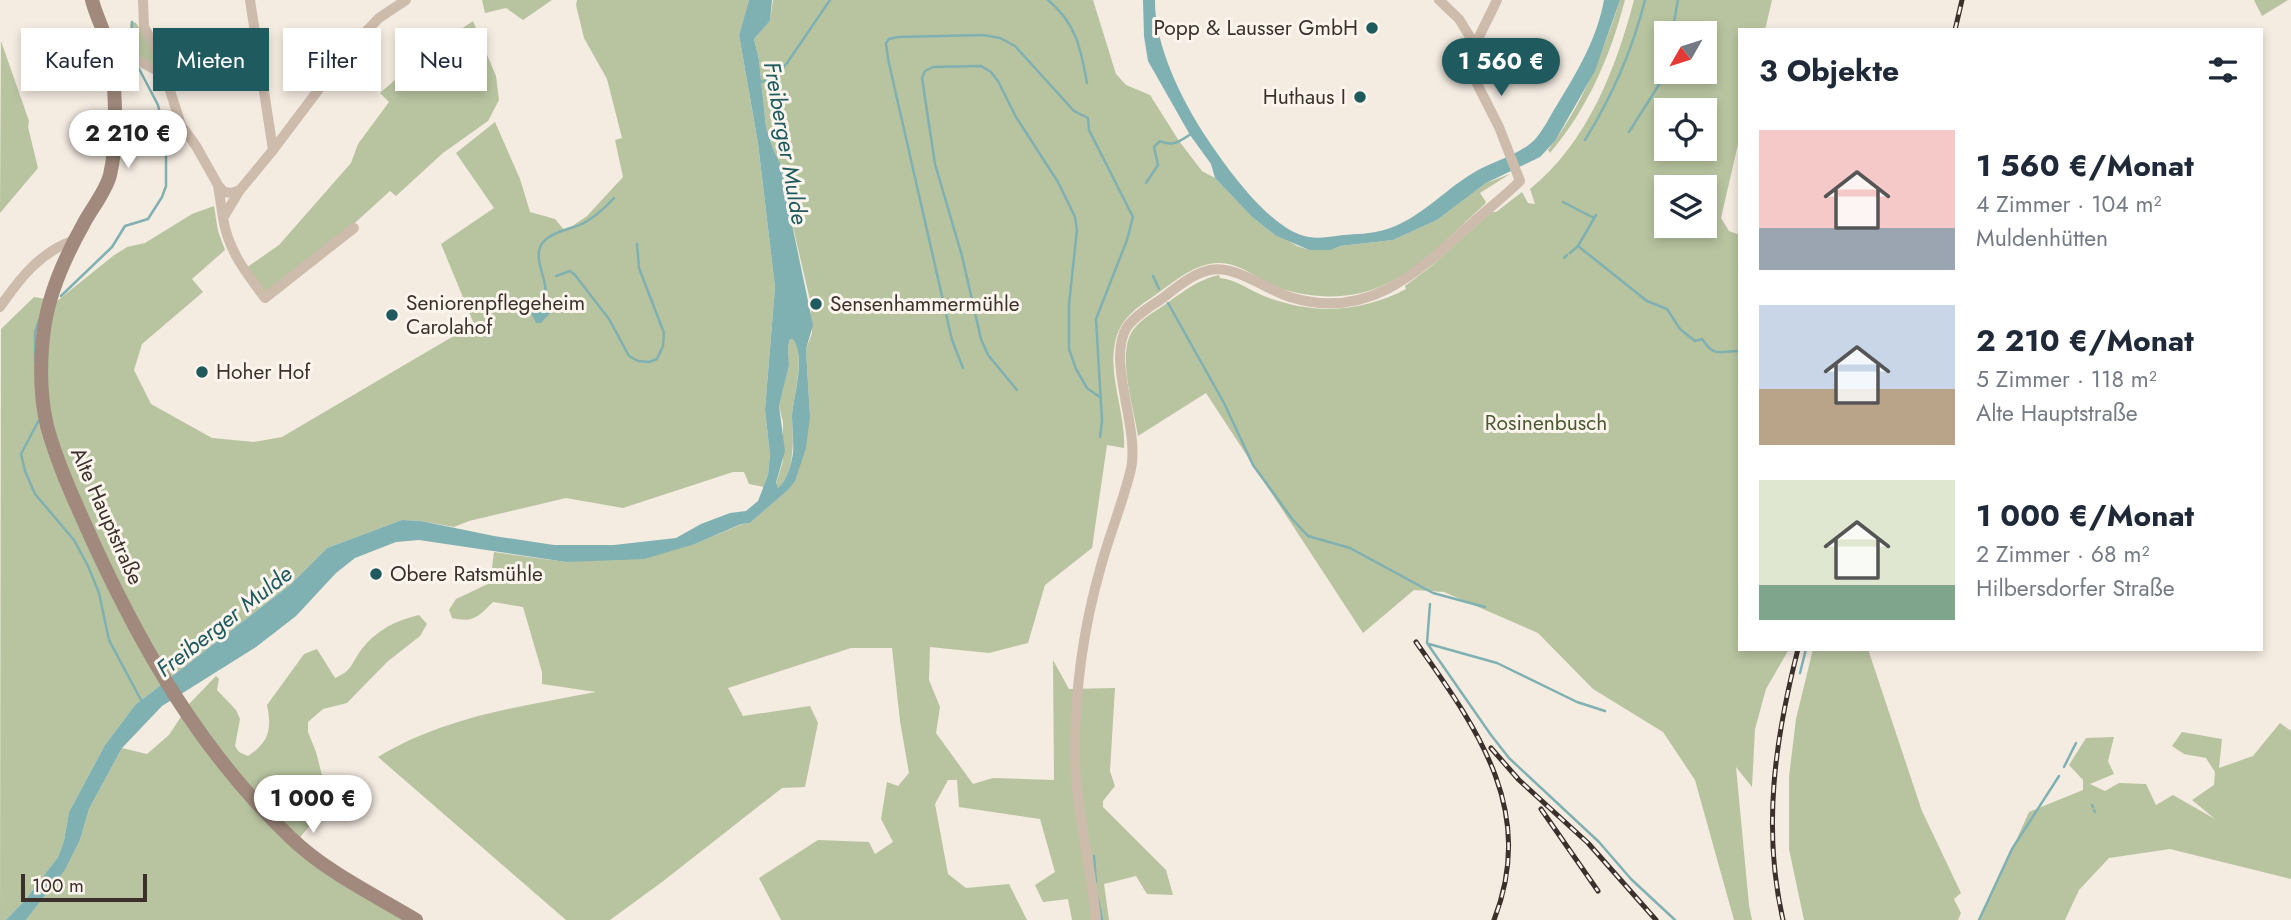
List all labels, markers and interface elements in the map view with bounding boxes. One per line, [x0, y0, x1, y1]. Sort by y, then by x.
place label: Popp & Lausser GmbH [1153, 13, 1358, 43]
marker: Popp & Lausser GmbH [1364, 20, 1380, 36]
north arrow [1654, 21, 1717, 84]
map controls [1654, 21, 1717, 238]
chip: Kaufen [21, 28, 139, 91]
chip: Mieten [153, 28, 269, 91]
chip: Filter [283, 28, 381, 91]
chip: Neu [395, 28, 487, 91]
pin: 1 560 € [1436, 38, 1566, 98]
text: 1 560 € [1458, 44, 1544, 78]
text: 3 Objekte [1759, 49, 1899, 92]
icon: filters [2204, 51, 2242, 89]
water label: Freiberger Mulde [755, 59, 817, 228]
place label: Huthaus I [1263, 82, 1346, 112]
marker: Huthaus I [1352, 89, 1368, 105]
button: locate [1654, 98, 1717, 161]
pin: 2 210 € [63, 110, 193, 170]
text: 2 210 € [85, 116, 171, 150]
text: 1 560 €/Monat [1976, 144, 2194, 187]
icon: home [1815, 158, 1899, 242]
button: layers [1654, 175, 1717, 238]
text: 4 Zimmer · 104 m² [1976, 187, 2162, 221]
text: Muldenhütten [1976, 221, 2108, 255]
place label: Seniorenpflegeheim Carolahof [406, 288, 585, 342]
place label: Sensenhammermühle [830, 289, 1020, 319]
marker: Sensenhammermühle [808, 296, 824, 312]
marker: Seniorenpflegeheim Carolahof [384, 307, 400, 323]
text: 2 210 €/Monat [1976, 319, 2194, 362]
icon: home [1815, 333, 1899, 417]
place label: Hoher Hof [216, 357, 311, 387]
text: 5 Zimmer · 118 m² [1976, 362, 2157, 396]
marker: Hoher Hof [194, 364, 210, 380]
text: Alte Hauptstraße [1976, 396, 2138, 430]
park label: Rosinenbusch [1485, 408, 1607, 438]
street label: Alte Hauptstraße [63, 443, 151, 590]
text: 1 000 €/Monat [1976, 494, 2194, 537]
icon: home [1815, 508, 1899, 592]
text: 2 Zimmer · 68 m² [1976, 537, 2149, 571]
water label: Freiberger Mulde [149, 557, 300, 685]
place label: Obere Ratsmühle [390, 559, 543, 589]
marker: Obere Ratsmühle [368, 566, 384, 582]
text: Hilbersdorfer Straße [1976, 571, 2175, 605]
pin: 1 000 € [248, 776, 378, 835]
text: 1 000 € [270, 781, 356, 815]
scale bar [21, 871, 147, 903]
text: 100 m [32, 872, 84, 899]

